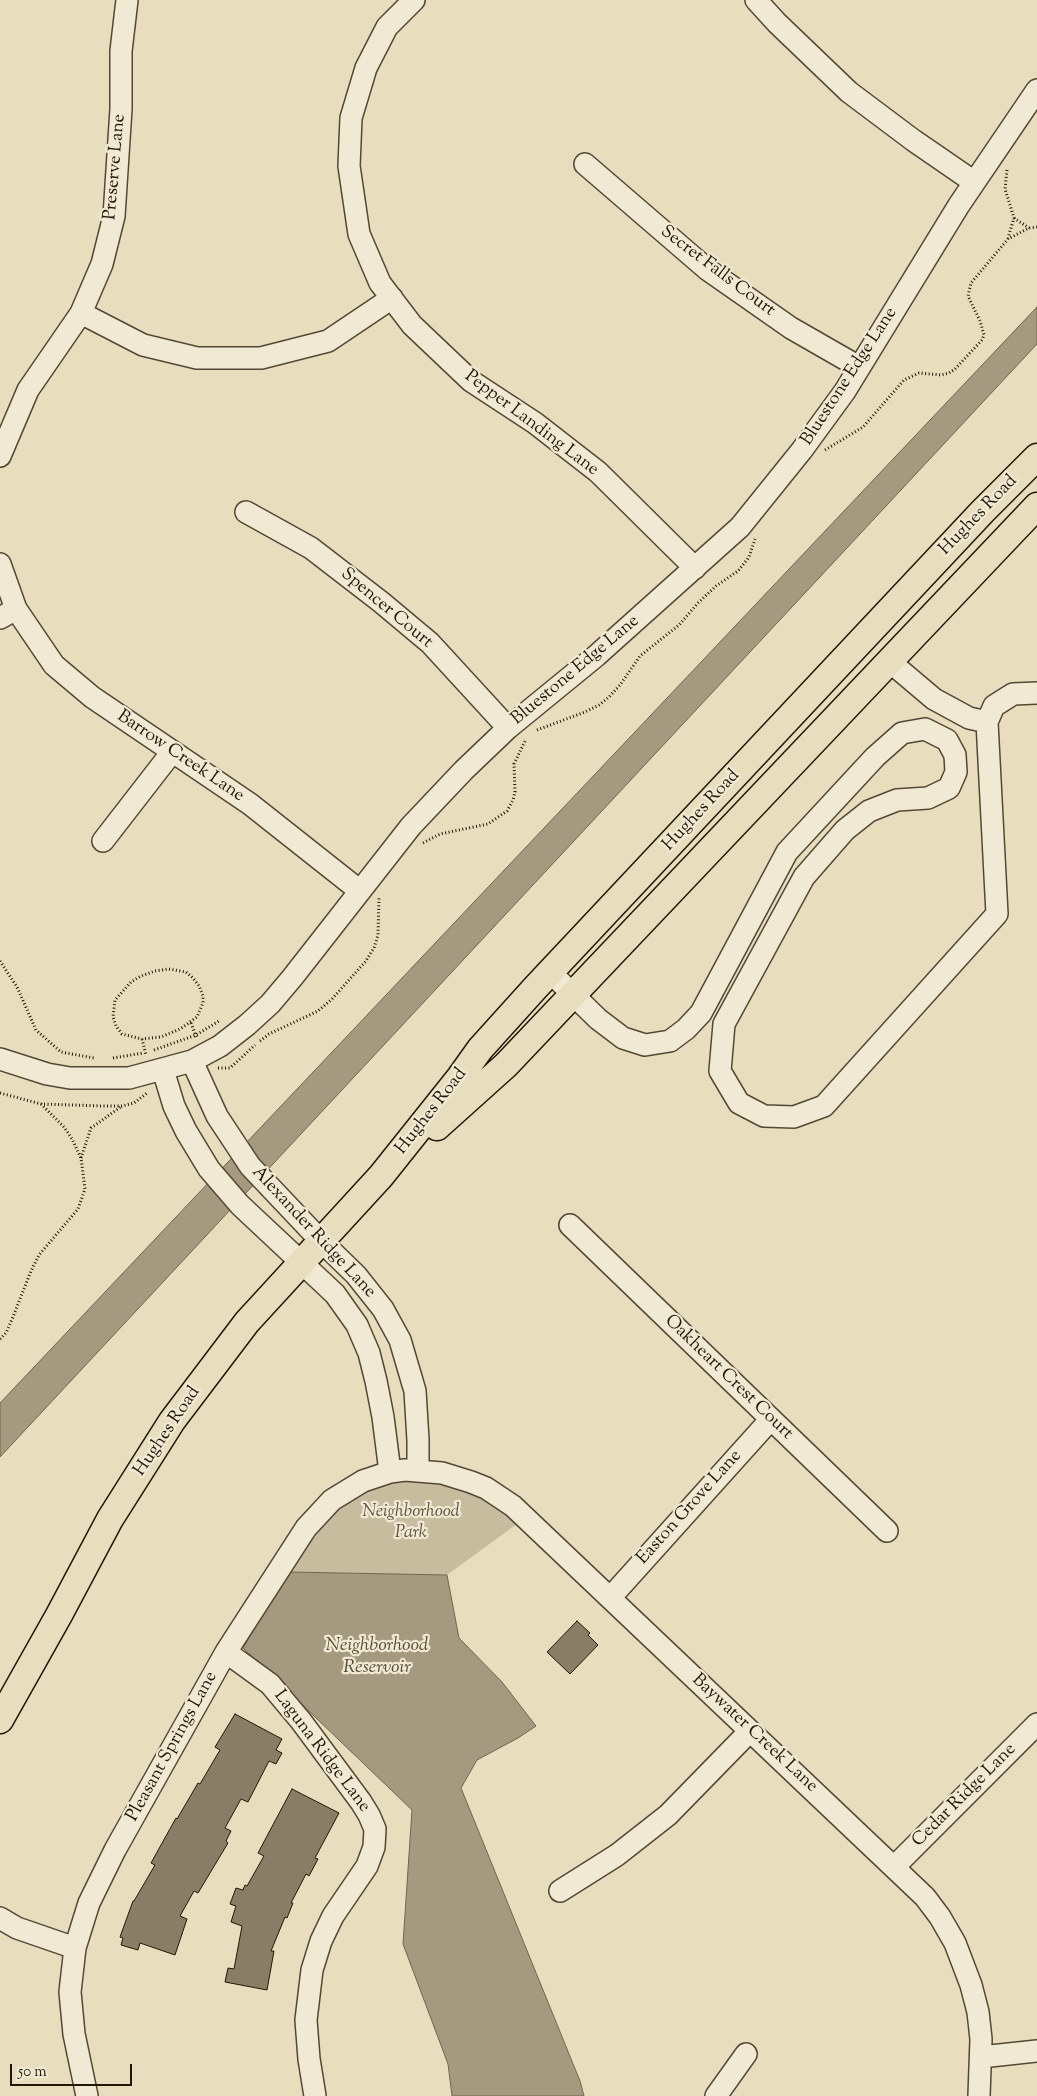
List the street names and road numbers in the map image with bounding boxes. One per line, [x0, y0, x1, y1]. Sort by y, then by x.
street label: Preserve Lane [101, 113, 131, 221]
street label: Secret Falls Court [655, 222, 779, 322]
street label: Bluestone Edge Lane [797, 304, 903, 450]
street label: Pepper Landing Lane [460, 367, 602, 481]
street label: Hughes Road [935, 471, 1023, 561]
street label: Spencer Court [335, 564, 437, 654]
street label: Bluestone Edge Lane [508, 611, 644, 731]
street label: Barrow Creek Lane [112, 706, 248, 808]
street label: Hughes Road [659, 766, 745, 856]
street label: Hughes Road [392, 1065, 472, 1159]
street label: Alexander Ridge Lane [246, 1163, 380, 1303]
street label: Oakheart Crest Court [659, 1311, 797, 1445]
street label: Hughes Road [130, 1383, 206, 1481]
street label: Easton Grove Lane [633, 1446, 747, 1570]
street label: Pleasant Springs Lane [123, 1668, 223, 1826]
street label: Baywater Creek Lane [687, 1670, 821, 1798]
street label: Laguna Ridge Lane [268, 1687, 374, 1817]
street label: Cedar Ridge Lane [909, 1740, 1021, 1852]

